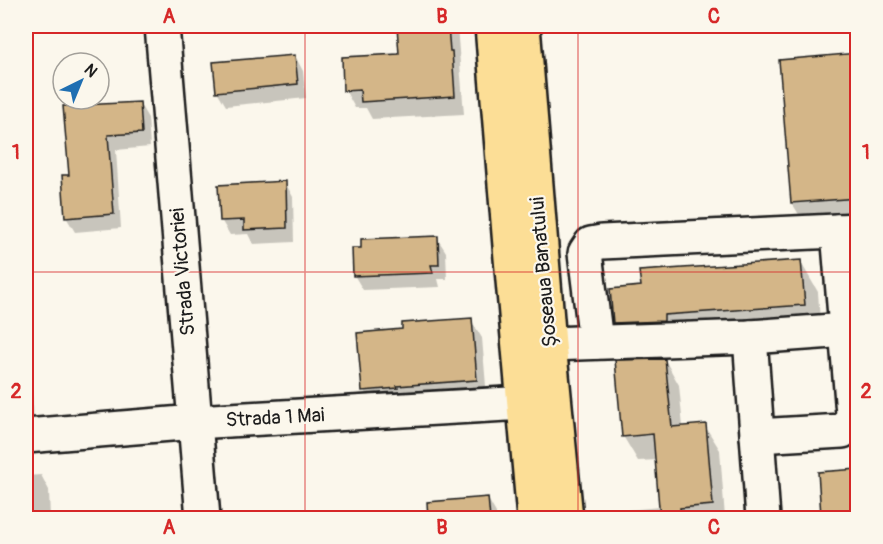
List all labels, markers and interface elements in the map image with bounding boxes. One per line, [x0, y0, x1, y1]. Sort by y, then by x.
text: A [163, 4, 176, 29]
text: B [436, 4, 448, 29]
text: C [708, 4, 720, 29]
north arrow [51, 51, 111, 111]
text: N [80, 60, 101, 82]
text: 1 [12, 140, 20, 165]
text: 1 [862, 140, 870, 165]
street label: Șoseaua Banatului [524, 196, 563, 348]
street label: Strada Victoriei [164, 207, 201, 337]
text: 2 [10, 379, 22, 404]
text: 2 [860, 379, 872, 404]
street label: Strada 1 Mai [225, 402, 325, 433]
text: A [163, 515, 176, 540]
text: B [436, 515, 448, 540]
text: C [708, 515, 720, 540]

